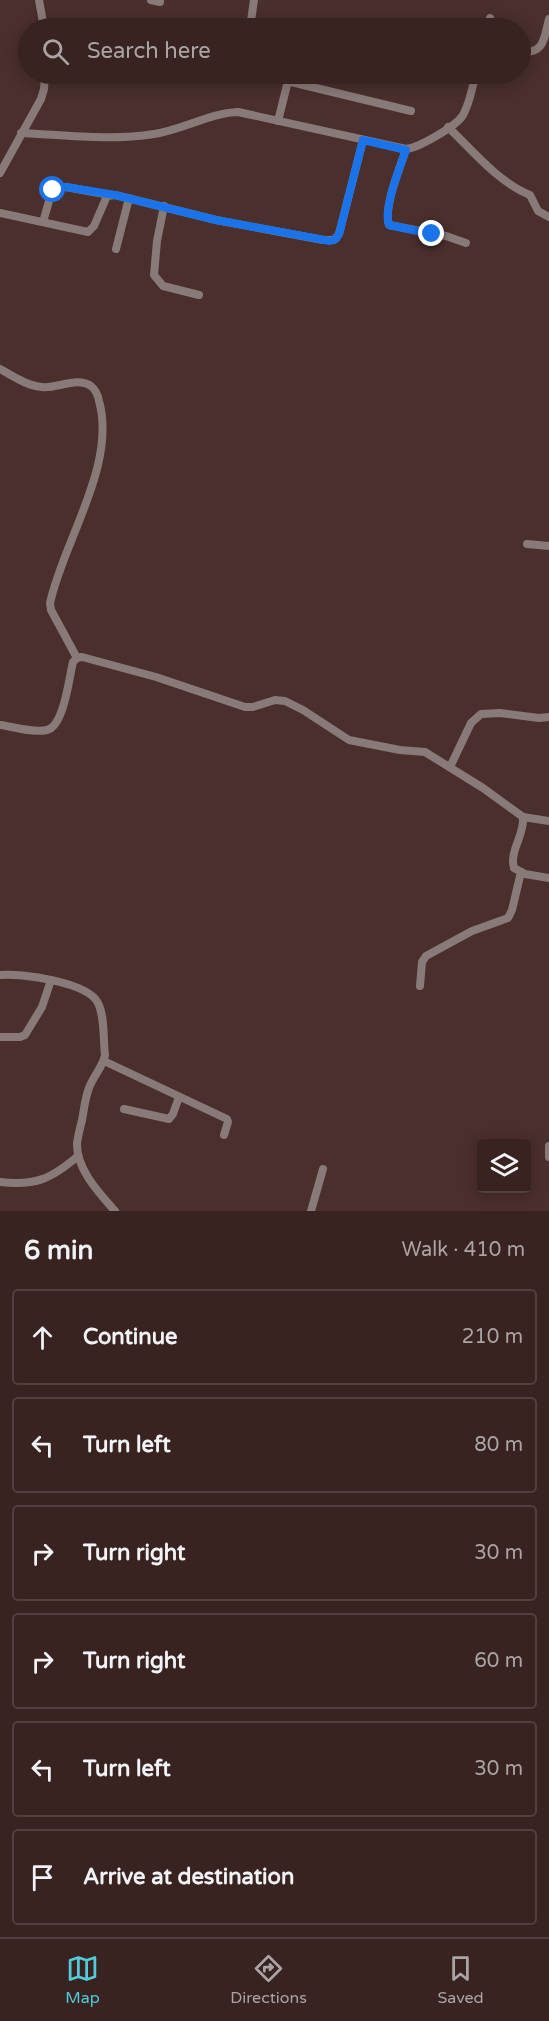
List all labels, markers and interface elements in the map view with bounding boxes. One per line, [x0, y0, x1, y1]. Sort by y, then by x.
search box [18, 18, 531, 84]
icon: search [39, 35, 72, 68]
text: Search here [87, 38, 211, 64]
route start [39, 176, 65, 202]
route end [418, 220, 444, 246]
map controls [477, 1139, 531, 1193]
button: layers [477, 1139, 531, 1193]
text: 6 min [24, 1235, 93, 1266]
text: Walk · 410 m [402, 1238, 525, 1262]
icon: ahead [26, 1321, 59, 1354]
text: Continue [83, 1324, 178, 1350]
text: 210 m [462, 1325, 523, 1349]
icon: left [26, 1429, 59, 1462]
text: Turn left [83, 1432, 171, 1458]
text: 80 m [474, 1433, 523, 1457]
icon: right [26, 1537, 59, 1570]
text: Turn right [83, 1540, 185, 1566]
text: 30 m [474, 1541, 523, 1565]
icon: right [26, 1645, 59, 1678]
text: Turn right [83, 1648, 185, 1674]
text: 60 m [474, 1649, 523, 1673]
icon: left [26, 1753, 59, 1786]
text: Turn left [83, 1756, 171, 1782]
text: 30 m [474, 1757, 523, 1781]
icon: arrive [26, 1861, 59, 1894]
text: Arrive at destination [83, 1864, 294, 1890]
tab: Map [65, 1952, 100, 2008]
tab: Directions [230, 1952, 307, 2008]
tab: Saved [437, 1952, 484, 2008]

